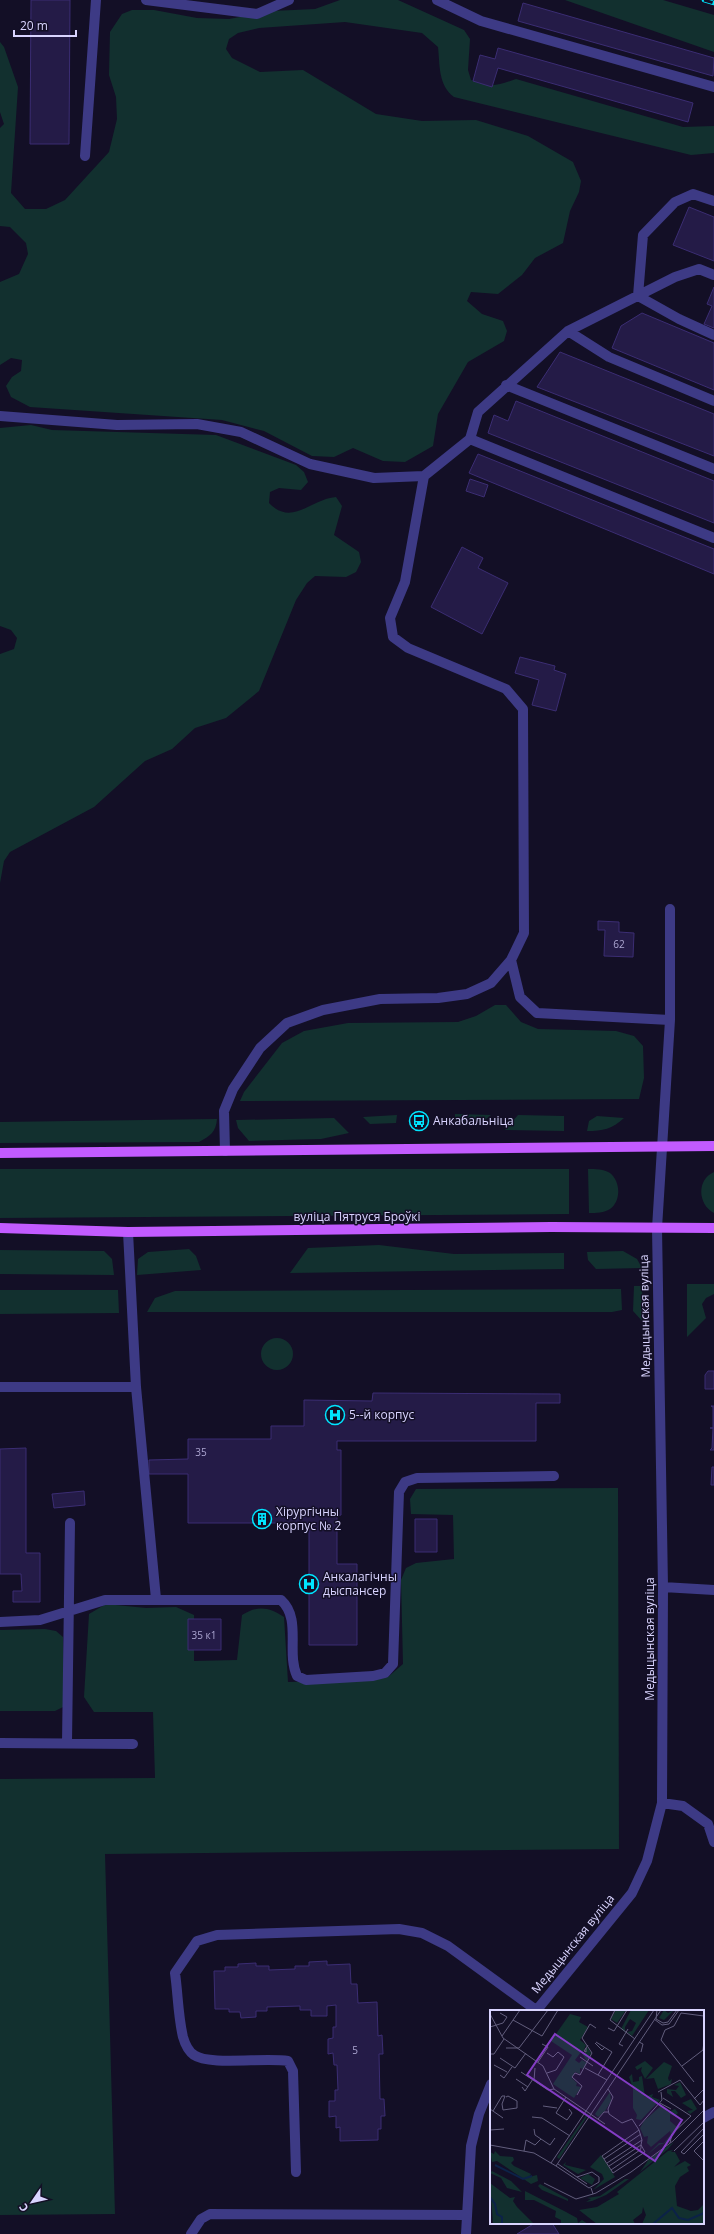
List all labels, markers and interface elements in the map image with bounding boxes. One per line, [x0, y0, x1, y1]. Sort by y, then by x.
scale bar [14, 12, 76, 38]
text: 20 m [20, 17, 48, 34]
house number: 62 [613, 937, 625, 951]
bus stop icon: Анкабальніца [408, 1110, 430, 1132]
place label: Анкабальніца [433, 1112, 514, 1129]
street label: вуліца Пятруся Броўкі [293, 1208, 421, 1225]
street label: Медыцынская вуліца [635, 1254, 654, 1378]
hospital icon: 5--й корпус [324, 1404, 346, 1426]
place label: 5--й корпус [349, 1406, 415, 1423]
house number: 35 [195, 1445, 207, 1459]
place label: Хірургічны корпус № 2 [276, 1503, 341, 1534]
building icon: Хірургічны корпус № 2 [251, 1508, 273, 1530]
place label: Анкалагічны дыспансер [323, 1568, 397, 1599]
hospital icon: Анкалагічны дыспансер [298, 1573, 320, 1595]
street label: Медыцынская вуліца [641, 1577, 658, 1701]
house number: 35 к1 [192, 1628, 216, 1642]
street label: Медыцынская вуліца [527, 1890, 618, 1997]
inset map [490, 2010, 704, 2224]
house number: 5 [352, 2043, 358, 2057]
north arrow [12, 2182, 52, 2222]
text: С [15, 2201, 31, 2215]

